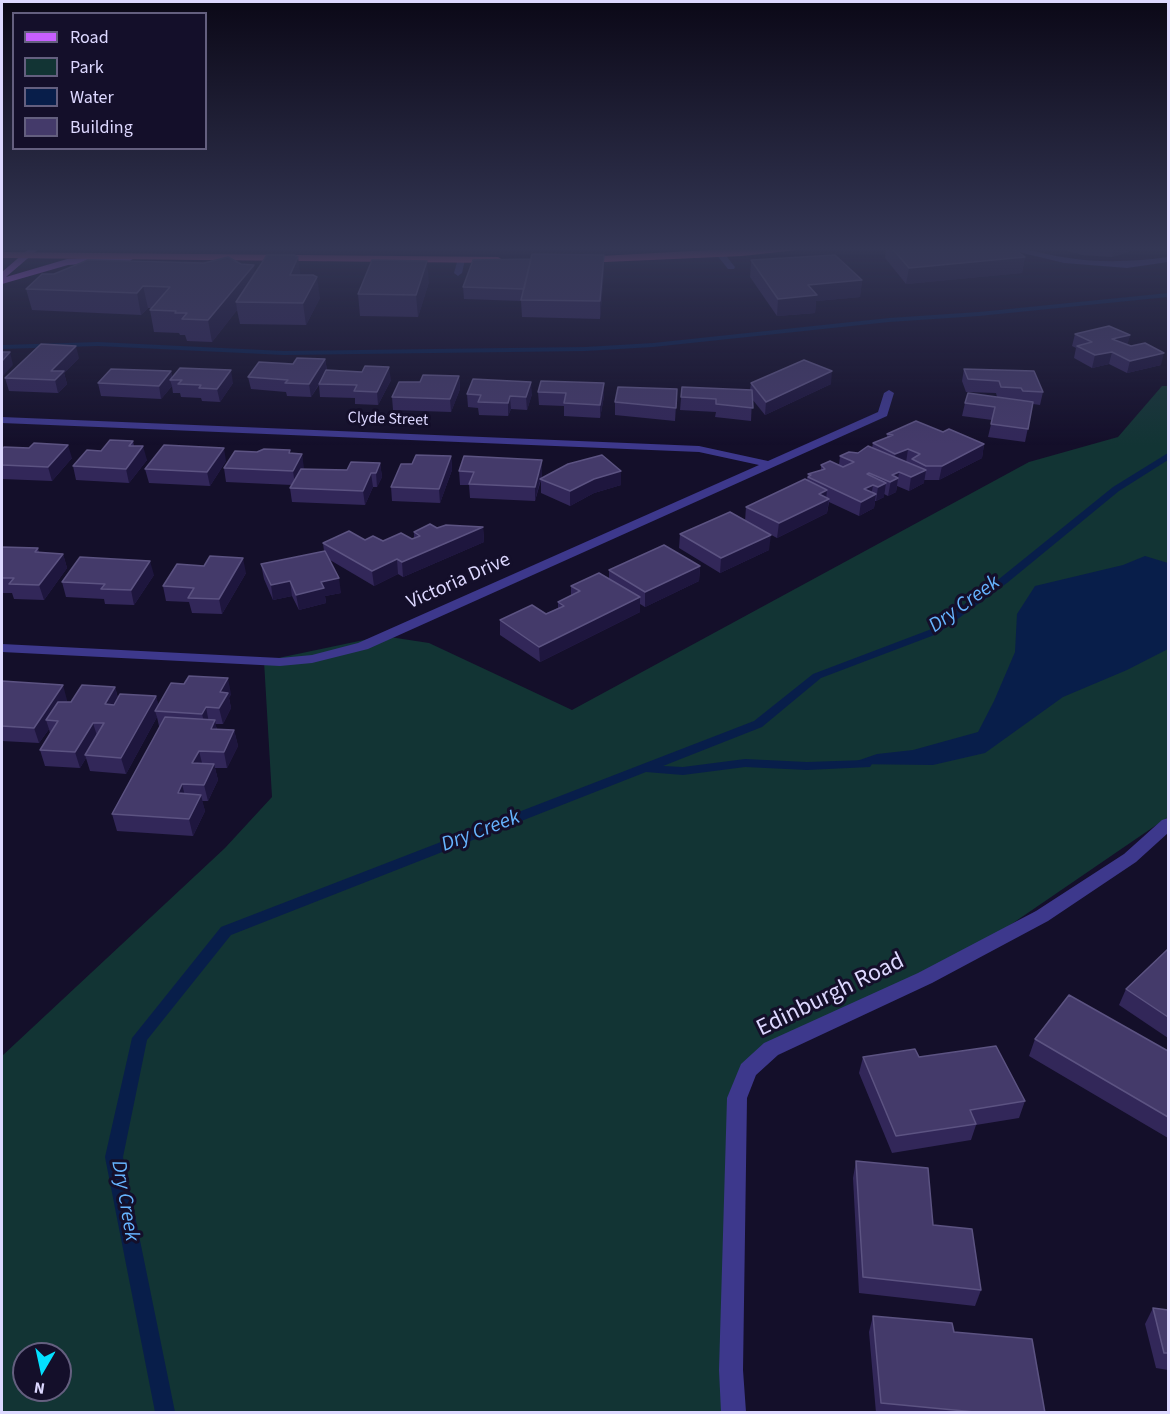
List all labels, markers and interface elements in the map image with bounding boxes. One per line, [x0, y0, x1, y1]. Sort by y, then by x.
legend [12, 12, 207, 150]
text: Road [70, 25, 109, 50]
text: Park [70, 55, 104, 80]
text: Water [70, 85, 114, 110]
text: Building [70, 115, 133, 140]
street label: Clyde Street [347, 409, 429, 431]
street label: Victoria Drive [404, 549, 514, 615]
water label: Dry Creek [924, 571, 1006, 639]
water label: Dry Creek [438, 806, 524, 858]
street label: Edinburgh Road [752, 948, 910, 1044]
water label: Dry Creek [104, 1158, 144, 1244]
north arrow [12, 1342, 72, 1402]
text: N [33, 1376, 46, 1400]

